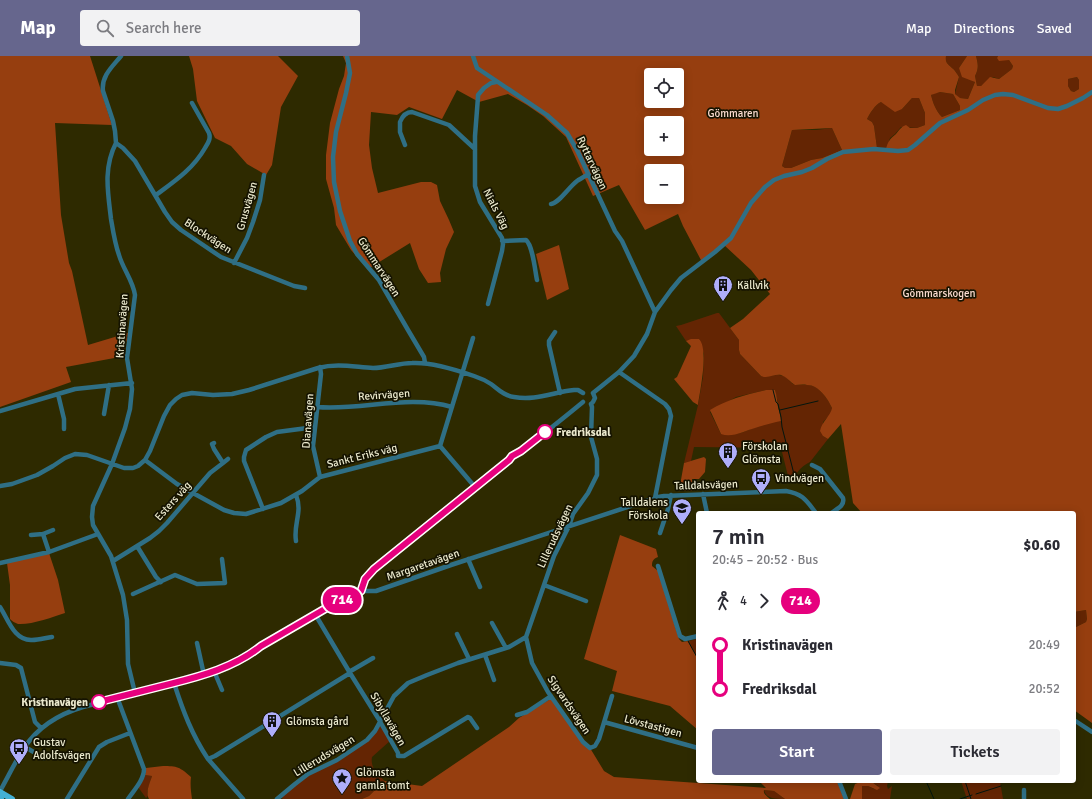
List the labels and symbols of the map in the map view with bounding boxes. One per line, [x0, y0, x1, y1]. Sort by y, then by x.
park label: Gömmaren [707, 107, 759, 120]
street label: Ryttarvägen [574, 134, 610, 192]
street label: Grusvägen [234, 180, 260, 232]
street label: Nials Väg [480, 187, 512, 232]
street label: Blockvägen [182, 216, 234, 256]
street label: Gömmarvägen [355, 235, 403, 299]
building icon: Källvik [712, 274, 734, 302]
place label: Källvik [737, 279, 769, 292]
park label: Gömmarskogen [902, 287, 976, 300]
street label: Kristinavägen [113, 293, 131, 359]
street label: Revirvägen [358, 387, 410, 403]
street label: Dianavägen [300, 393, 316, 449]
marker: Fredriksdal [537, 424, 553, 440]
place label: Fredriksdal [556, 426, 611, 439]
place label: Förskolan Glömsta [742, 440, 788, 466]
street label: Sankt Eriks väg [325, 441, 399, 471]
building icon: Förskolan Glömsta [717, 441, 739, 469]
bus stop icon: Vindvägen [750, 467, 772, 495]
place label: Vindvägen [775, 472, 824, 485]
street label: Talldalsvägen [674, 477, 738, 493]
street label: Esters väg [152, 479, 194, 523]
place label: Talldalens Förskola [621, 496, 668, 522]
school or university icon: Talldalens Förskola [671, 497, 693, 525]
street label: Lillerudsvägen [535, 502, 575, 570]
street label: Margaretavägen [385, 546, 461, 584]
line badge: 714 [319, 587, 365, 613]
street label: Sigvardsvägen [545, 673, 593, 737]
street label: Sibyllavägen [367, 690, 409, 748]
marker: Kristinavägen [91, 694, 107, 710]
place label: Kristinavägen [21, 696, 88, 709]
building icon: Glömsta gård [261, 710, 283, 738]
street label: Lövstastigen [623, 712, 683, 740]
place label: Glömsta gård [286, 715, 349, 728]
street label: Lillerudsvägen [291, 733, 357, 779]
place label: Gustav Adolfsvägen [33, 736, 91, 762]
bus stop icon: Gustav Adolfsvägen [8, 737, 30, 765]
place label: Glömsta gamla tomt [356, 766, 410, 792]
place icon: Glömsta gamla tomt [331, 767, 353, 795]

